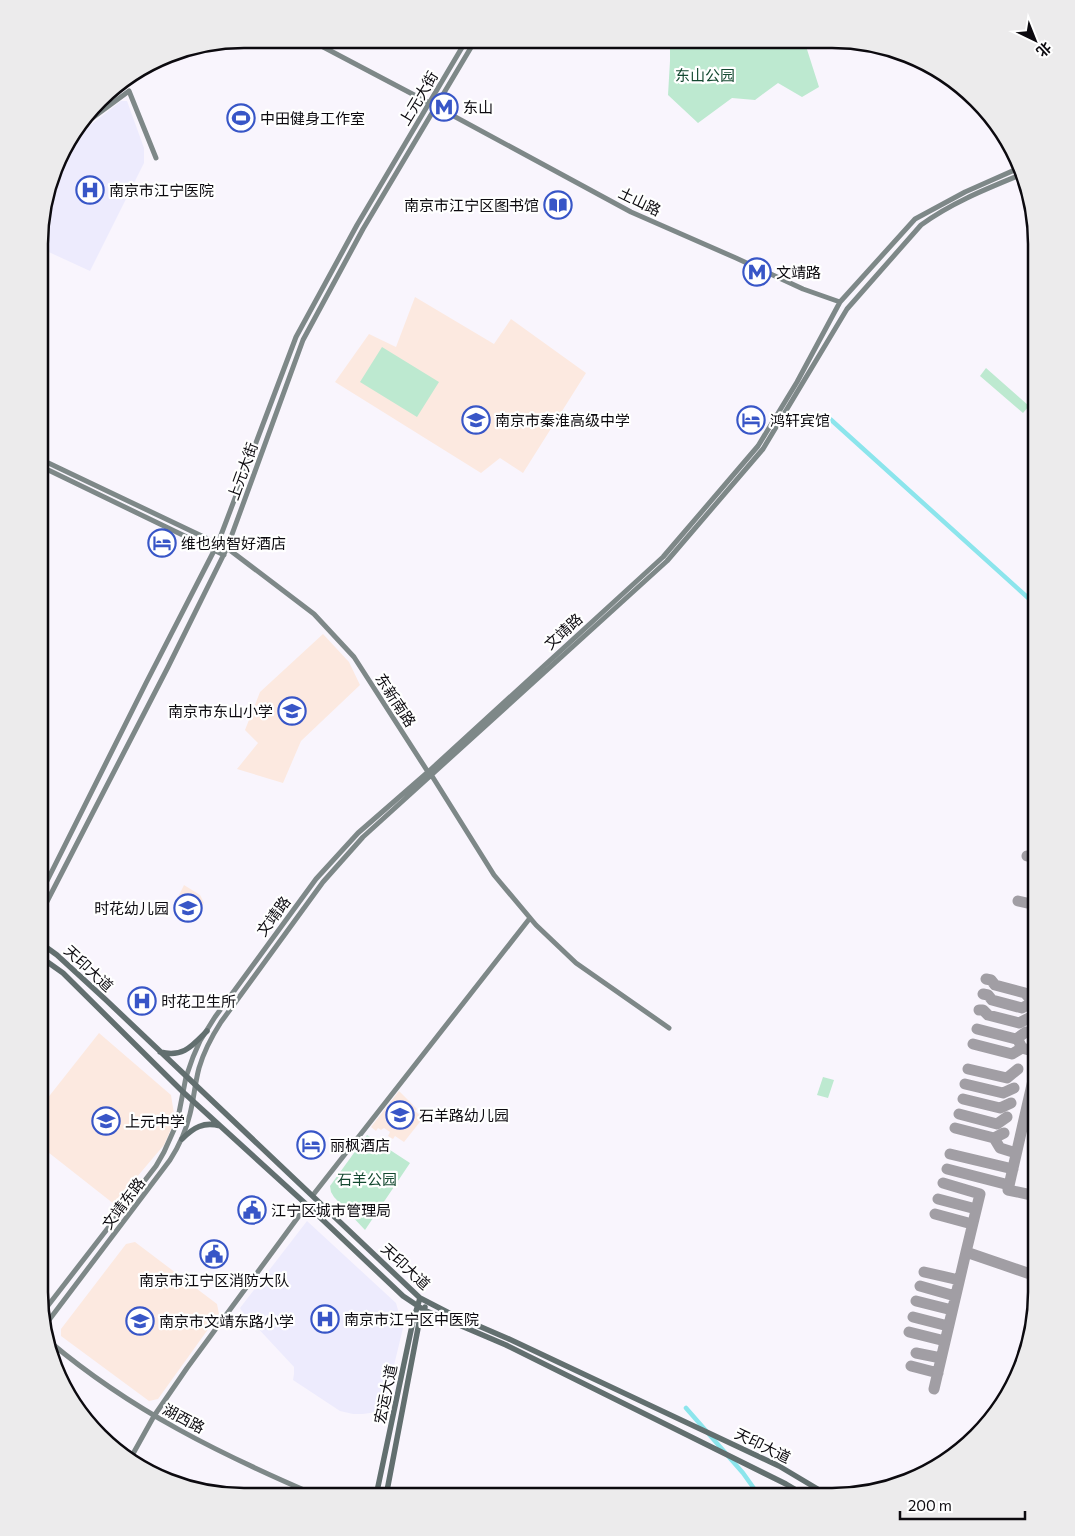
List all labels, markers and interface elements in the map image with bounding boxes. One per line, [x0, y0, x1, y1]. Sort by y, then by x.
north arrow [1010, 15, 1060, 65]
text: 北 [1033, 39, 1055, 61]
park label: 东山公园 [675, 66, 735, 84]
street label: 上元大街 [395, 68, 441, 128]
metro station icon: 东山 [429, 92, 459, 122]
place label: 东山 [463, 98, 493, 116]
sports icon: 中田健身工作室 [226, 103, 256, 133]
place label: 中田健身工作室 [260, 109, 365, 127]
hospital icon: 南京市江宁医院 [75, 175, 105, 205]
place label: 南京市江宁医院 [109, 181, 214, 199]
street label: 土山路 [616, 183, 664, 219]
library icon: 南京市江宁区图书馆 [543, 190, 573, 220]
place label: 南京市江宁区图书馆 [404, 196, 539, 214]
metro station icon: 文靖路 [742, 257, 772, 287]
place label: 文靖路 [776, 263, 821, 281]
school or university icon: 南京市秦淮高级中学 [461, 405, 491, 435]
hotel icon: 鸿轩宾馆 [736, 405, 766, 435]
place label: 南京市秦淮高级中学 [495, 411, 630, 429]
place label: 鸿轩宾馆 [770, 411, 830, 429]
street label: 上元大街 [223, 440, 261, 502]
hotel icon: 维也纳智好酒店 [147, 528, 177, 558]
place label: 维也纳智好酒店 [181, 534, 286, 552]
street label: 文靖路 [540, 609, 586, 653]
street label: 东新南路 [372, 670, 420, 730]
school or university icon: 南京市东山小学 [277, 696, 307, 726]
place label: 南京市东山小学 [168, 702, 273, 720]
school or university icon: 时花幼儿园 [173, 893, 203, 923]
street label: 文靖路 [252, 893, 294, 939]
place label: 时花幼儿园 [94, 899, 169, 917]
street label: 天印大道 [61, 941, 117, 995]
hospital icon: 时花卫生所 [127, 986, 157, 1016]
place label: 时花卫生所 [161, 992, 236, 1010]
school or university icon: 石羊路幼儿园 [385, 1100, 415, 1130]
school or university icon: 上元中学 [91, 1106, 121, 1136]
place label: 石羊路幼儿园 [419, 1106, 509, 1124]
place label: 上元中学 [125, 1112, 185, 1130]
hotel icon: 丽枫酒店 [296, 1130, 326, 1160]
place label: 丽枫酒店 [330, 1136, 390, 1154]
park label: 石羊公园 [337, 1170, 397, 1188]
street label: 文靖东路 [98, 1174, 148, 1232]
public building icon: 江宁区城市管理局 [237, 1195, 267, 1225]
place label: 江宁区城市管理局 [271, 1201, 391, 1219]
public building icon: 南京市江宁区消防大队 [199, 1239, 229, 1269]
street label: 天印大道 [378, 1239, 434, 1293]
place label: 南京市江宁区消防大队 [139, 1271, 289, 1289]
hospital icon: 南京市江宁区中医院 [310, 1304, 340, 1334]
school or university icon: 南京市文靖东路小学 [125, 1306, 155, 1336]
place label: 南京市江宁区中医院 [344, 1310, 479, 1328]
place label: 南京市文靖东路小学 [159, 1312, 294, 1330]
street label: 宏运大道 [370, 1363, 400, 1425]
street label: 湖西路 [160, 1399, 208, 1437]
street label: 天印大道 [732, 1424, 794, 1466]
scale bar [900, 1488, 1025, 1520]
text: 200 m [908, 1496, 952, 1514]

